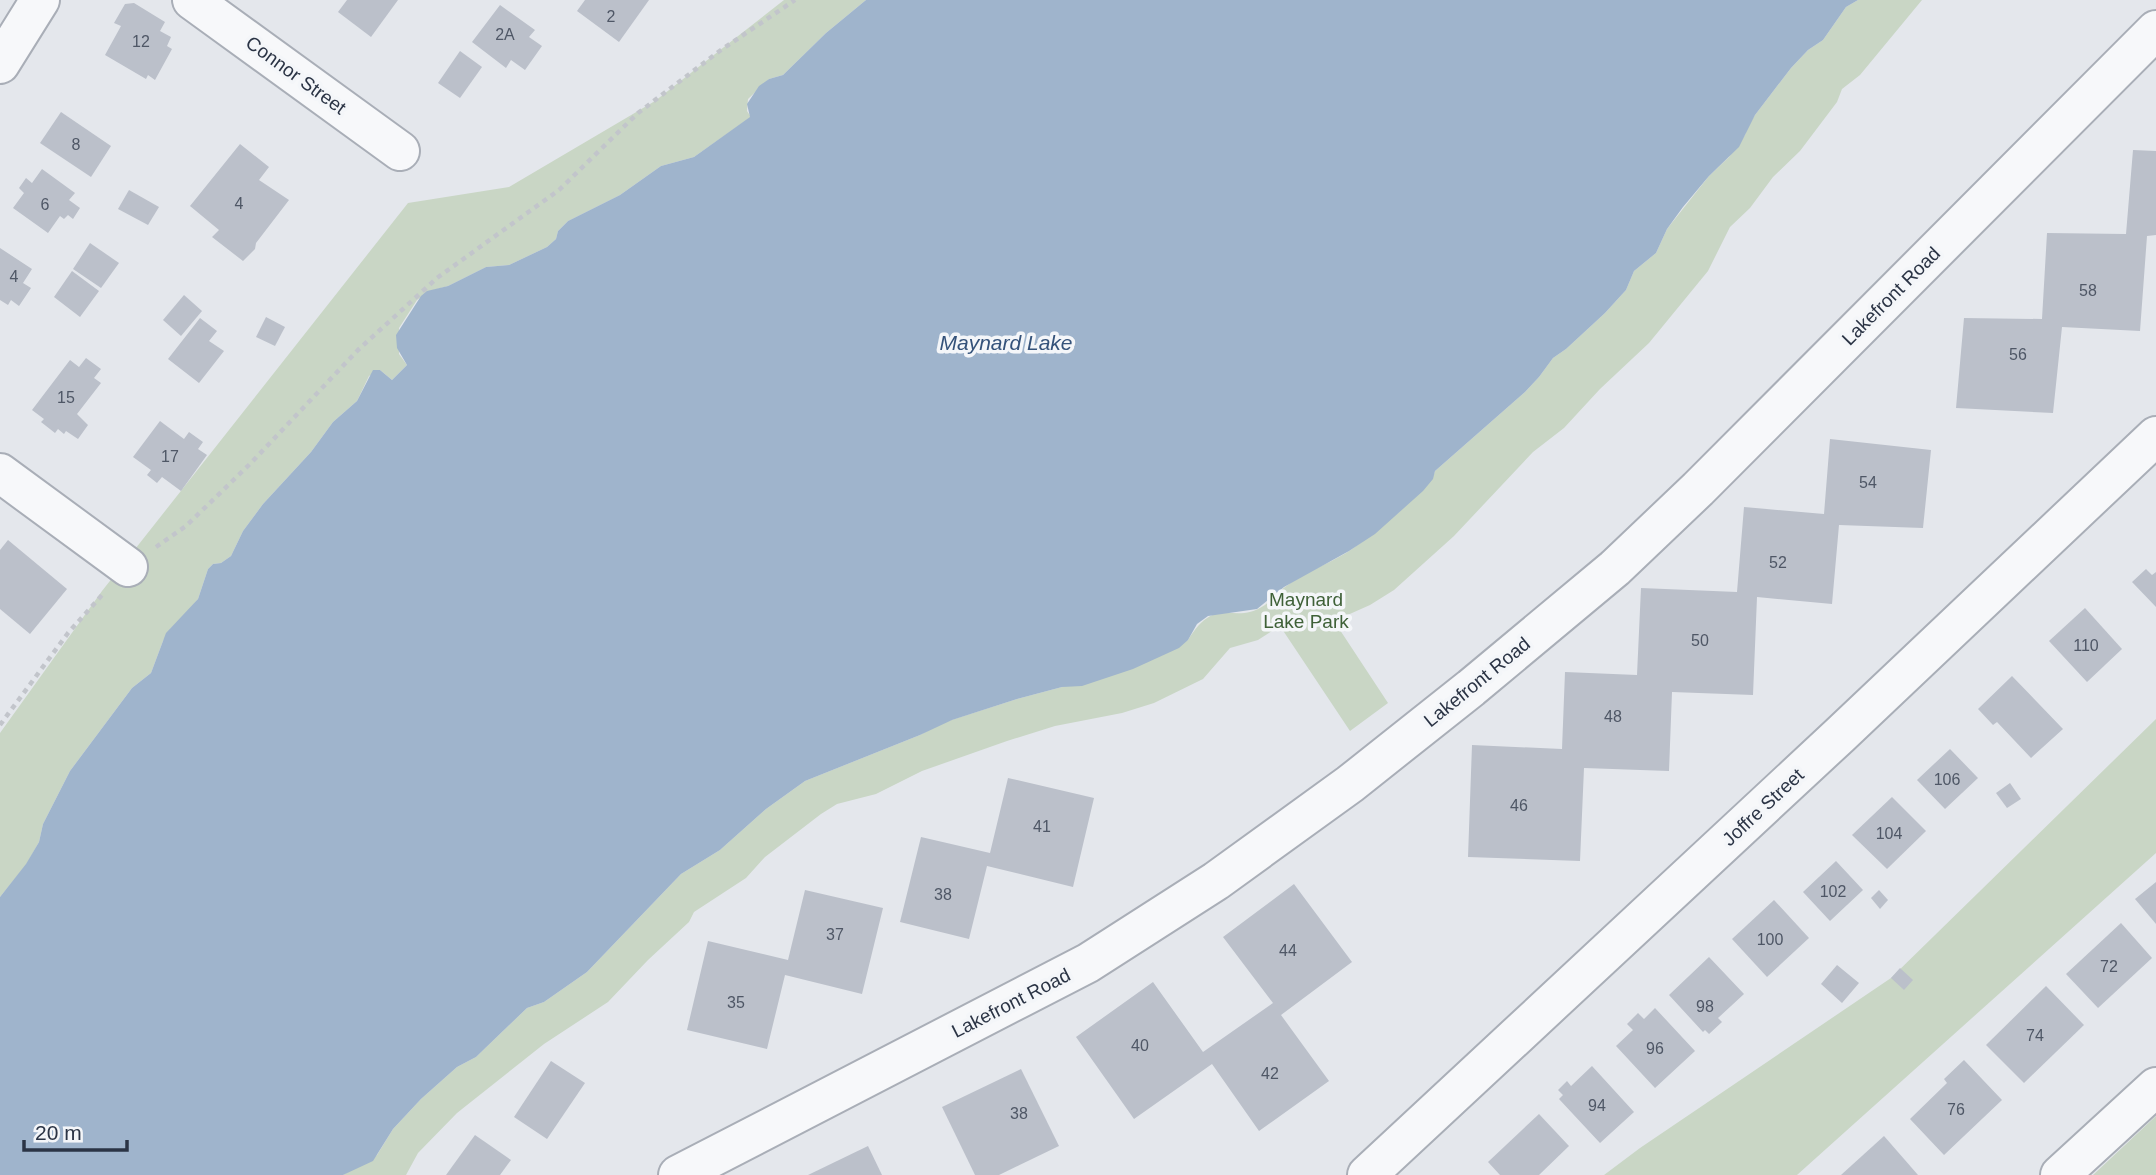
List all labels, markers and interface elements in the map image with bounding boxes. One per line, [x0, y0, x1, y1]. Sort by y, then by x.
house number: 2 [607, 8, 616, 25]
house number: 2A [495, 26, 515, 43]
street label: Connor Street [242, 32, 351, 119]
house number: 12 [132, 33, 150, 50]
house number: 8 [72, 136, 81, 153]
house number: 4 [235, 195, 244, 212]
house number: 6 [41, 196, 50, 213]
street label: Lakefront Road [1838, 243, 1944, 349]
house number: 4 [10, 268, 19, 285]
house number: 58 [2079, 282, 2097, 299]
water label: Maynard Lake [939, 331, 1073, 354]
house number: 56 [2009, 346, 2027, 363]
house number: 15 [57, 389, 75, 406]
house number: 17 [161, 448, 179, 465]
house number: 54 [1859, 474, 1877, 491]
house number: 52 [1769, 554, 1787, 571]
park label: Maynard Lake Park [1263, 589, 1349, 632]
house number: 50 [1691, 632, 1709, 649]
street label: Lakefront Road [1420, 633, 1534, 731]
house number: 110 [2073, 637, 2099, 654]
house number: 48 [1604, 708, 1622, 725]
street label: Joffre Street [1718, 764, 1808, 850]
house number: 106 [1934, 771, 1960, 788]
house number: 46 [1510, 797, 1528, 814]
house number: 41 [1033, 818, 1051, 835]
house number: 104 [1876, 825, 1902, 842]
house number: 102 [1820, 883, 1846, 900]
house number: 38 [934, 886, 952, 903]
house number: 37 [826, 926, 844, 943]
house number: 100 [1757, 931, 1783, 948]
house number: 44 [1279, 942, 1297, 959]
house number: 72 [2100, 958, 2118, 975]
street label: Lakefront Road [948, 964, 1074, 1042]
house number: 35 [727, 994, 745, 1011]
house number: 98 [1696, 998, 1714, 1015]
house number: 74 [2026, 1027, 2044, 1044]
house number: 40 [1131, 1037, 1149, 1054]
house number: 96 [1646, 1040, 1664, 1057]
house number: 42 [1261, 1065, 1279, 1082]
house number: 94 [1588, 1097, 1606, 1114]
house number: 76 [1947, 1101, 1965, 1118]
house number: 38 [1010, 1105, 1028, 1122]
scale bar [24, 1108, 128, 1152]
text: 20 m [35, 1121, 82, 1144]

